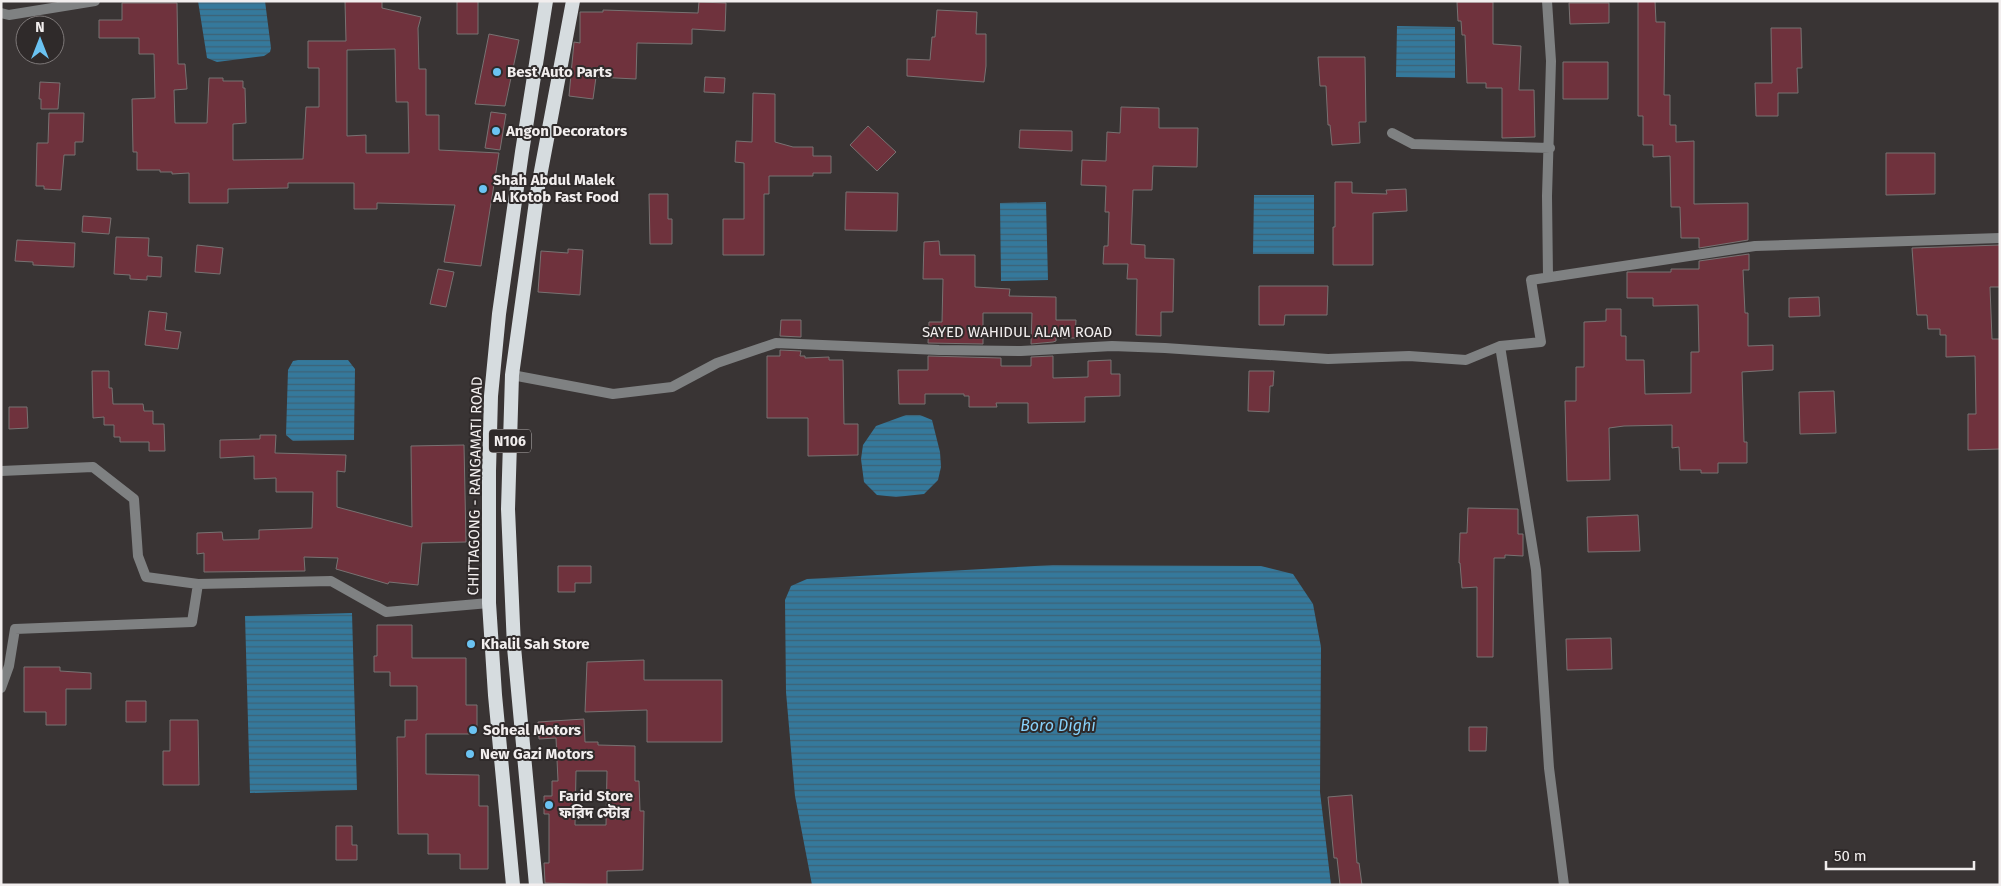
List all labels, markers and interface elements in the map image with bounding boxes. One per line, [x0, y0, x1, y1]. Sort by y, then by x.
north arrow [15, 15, 65, 65]
text: N [35, 19, 45, 36]
place label: Best Auto Parts [507, 63, 612, 81]
marker: Best Auto Parts [491, 66, 503, 78]
place label: Angon Decorators [505, 122, 627, 140]
marker: Angon Decorators [490, 125, 502, 137]
place label: Shah Abdul Malek Al Kotob Fast Food [492, 171, 619, 206]
marker: Shah Abdul Malek Al Kotob Fast Food [477, 183, 489, 195]
street label: SAYED WAHIDUL ALAM ROAD [922, 323, 1112, 341]
street label: CHITTAGONG - RANGAMATI ROAD [464, 376, 486, 596]
road number: N106 [489, 430, 531, 452]
place label: Khalil Sah Store [481, 635, 590, 653]
marker: Khalil Sah Store [465, 638, 477, 650]
water label: Boro Dighi [1020, 716, 1096, 735]
place label: Soheal Motors [483, 721, 581, 739]
marker: Soheal Motors [467, 724, 479, 736]
place label: New Gazi Motors [480, 745, 594, 763]
marker: New Gazi Motors [464, 748, 476, 760]
place label: Farid Store ফরিদ স্টোর [558, 787, 633, 822]
marker: Farid Store ফরিদ স্টোর [543, 799, 555, 811]
scale bar [1826, 838, 1974, 870]
text: 50 m [1834, 847, 1867, 865]

